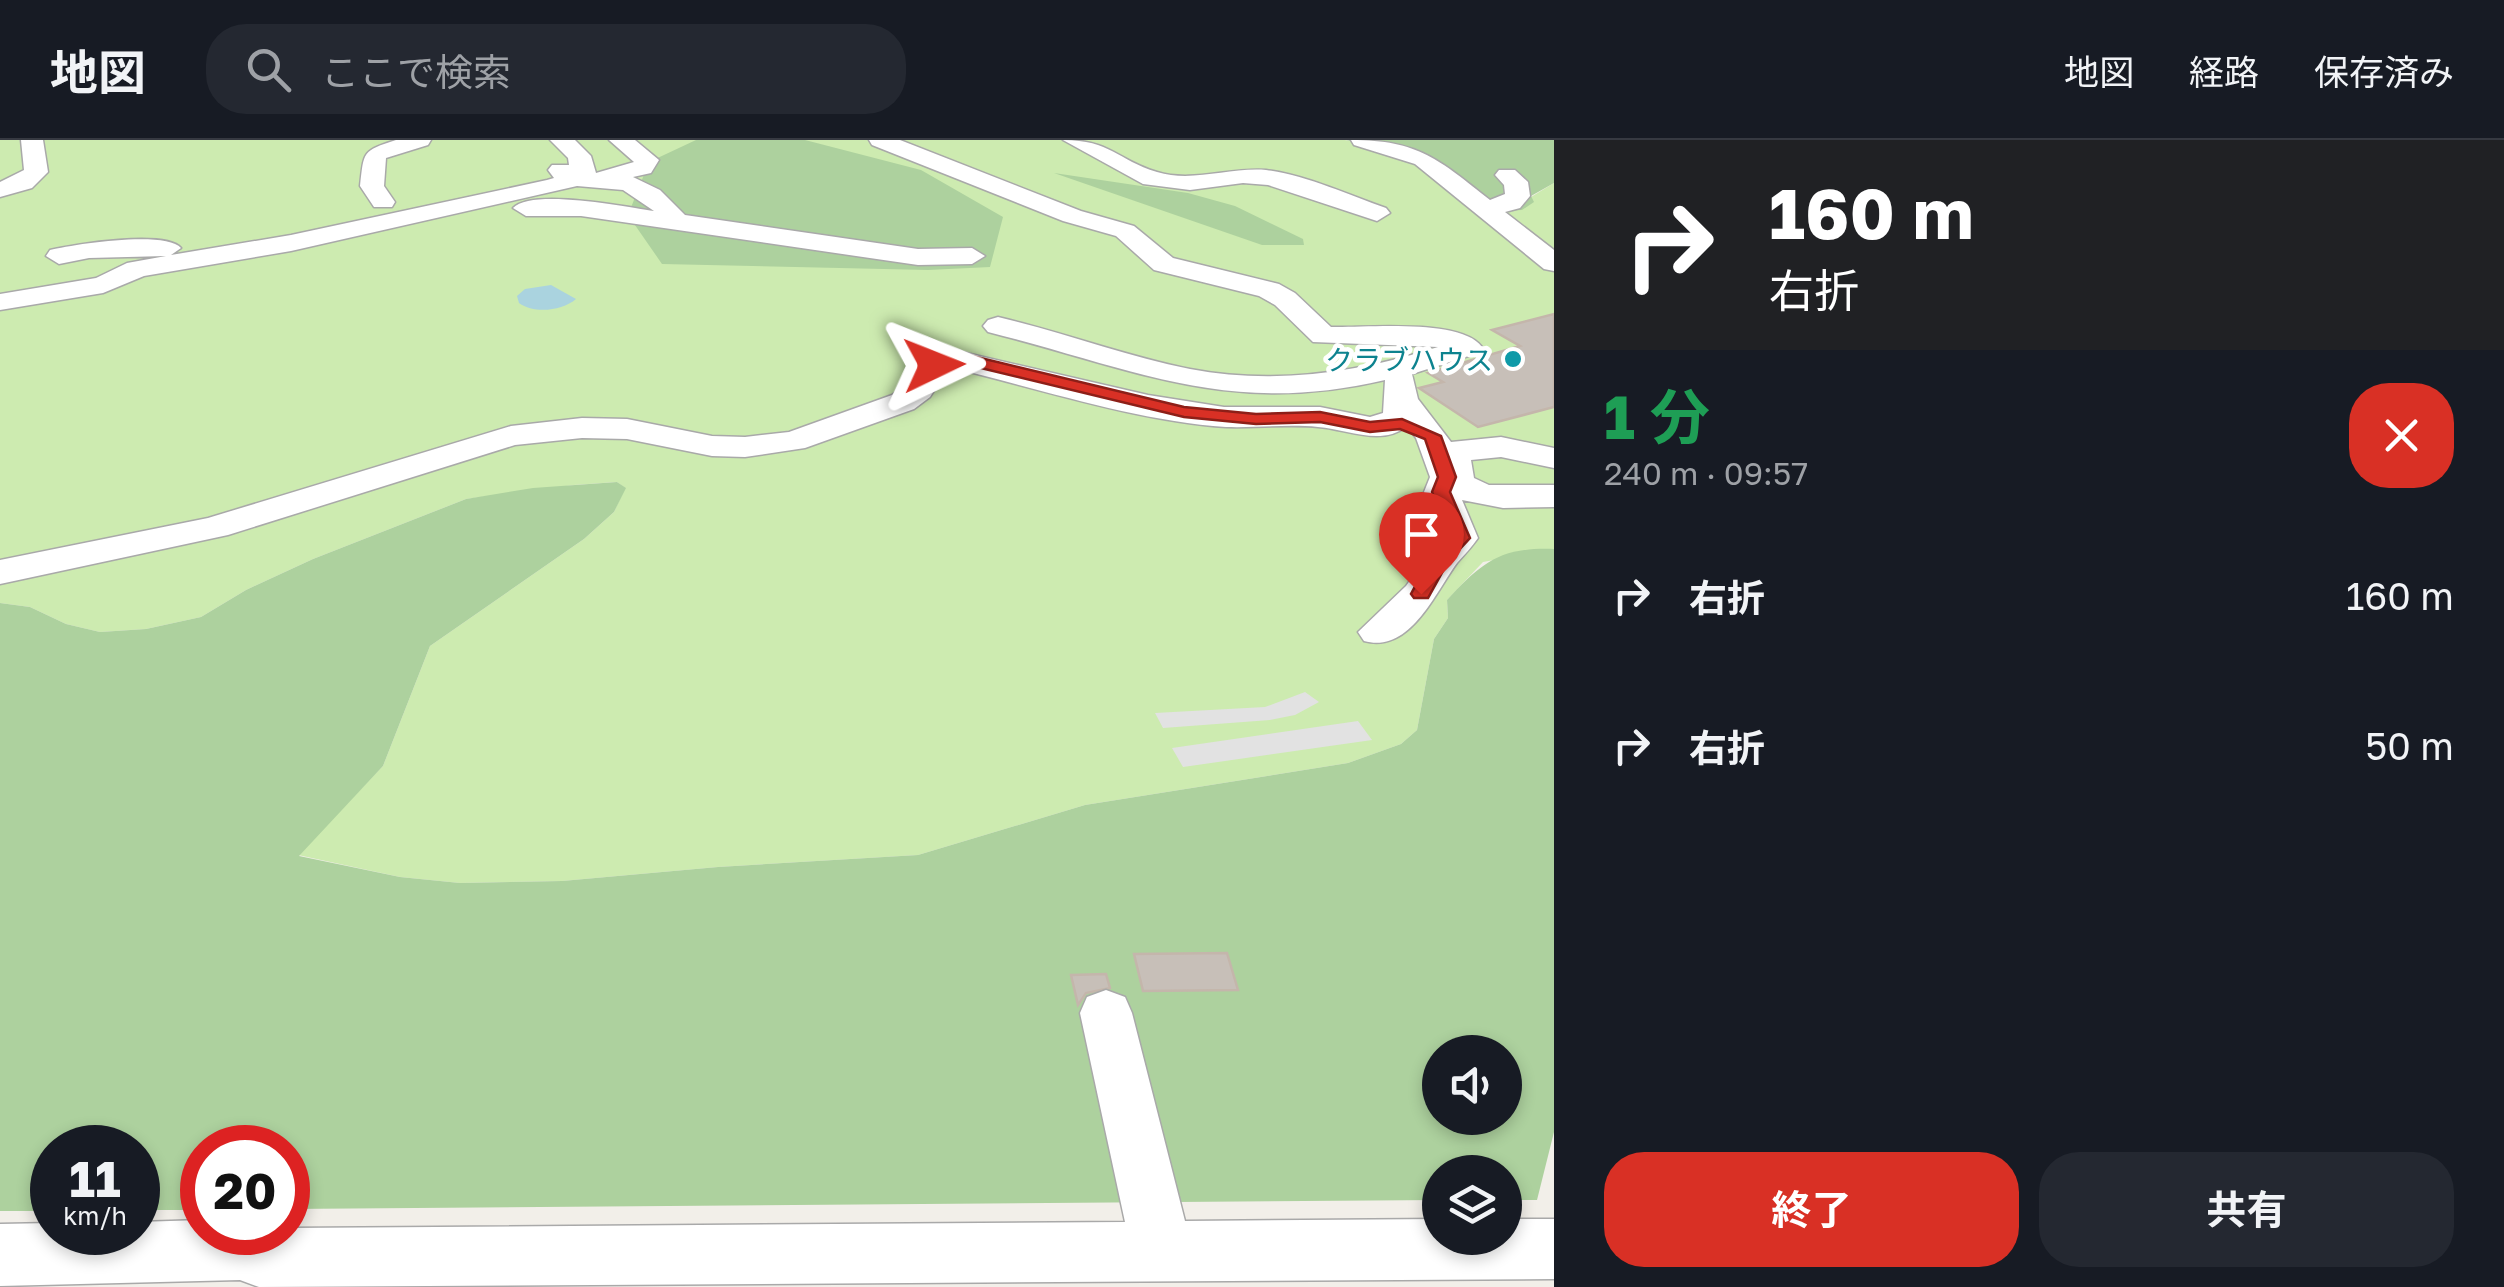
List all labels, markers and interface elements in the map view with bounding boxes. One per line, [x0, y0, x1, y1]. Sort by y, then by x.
search box [206, 24, 906, 114]
icon: search [241, 42, 296, 97]
text: 地図 [50, 43, 146, 101]
text: ここで検索 [321, 49, 511, 94]
text: 地図 [2064, 51, 2134, 93]
text: 経路 [2189, 51, 2259, 93]
text: 保存済み [2314, 51, 2454, 93]
text: 160 m [1769, 170, 1974, 254]
icon: right [1604, 180, 1734, 310]
text: 右折 [1769, 263, 1859, 317]
position arrow [882, 313, 986, 417]
place label: クラブハウス [1325, 343, 1493, 376]
marker: クラブハウス [1502, 348, 1524, 370]
text: 1 分 [1604, 380, 1710, 452]
button: close [2349, 383, 2454, 488]
text: 240 m · 09:57 [1604, 454, 1808, 492]
pin [1379, 492, 1464, 595]
icon: arrive [1394, 507, 1449, 562]
icon: right [1604, 568, 1659, 623]
text: 160 m [2346, 573, 2454, 618]
text: 右折 [1689, 575, 1765, 620]
icon: right [1604, 718, 1659, 773]
text: 50 m [2365, 723, 2454, 768]
text: 右折 [1689, 725, 1765, 770]
map controls [1422, 1035, 1522, 1255]
button: sound [1422, 1035, 1522, 1135]
speed limit sign: 20 [180, 1125, 310, 1255]
text: 11 [69, 1148, 121, 1208]
button: 終了 [1604, 1152, 2019, 1267]
button: 共有 [2039, 1152, 2454, 1267]
button: layers [1422, 1155, 1522, 1255]
text: km/h [63, 1200, 127, 1231]

